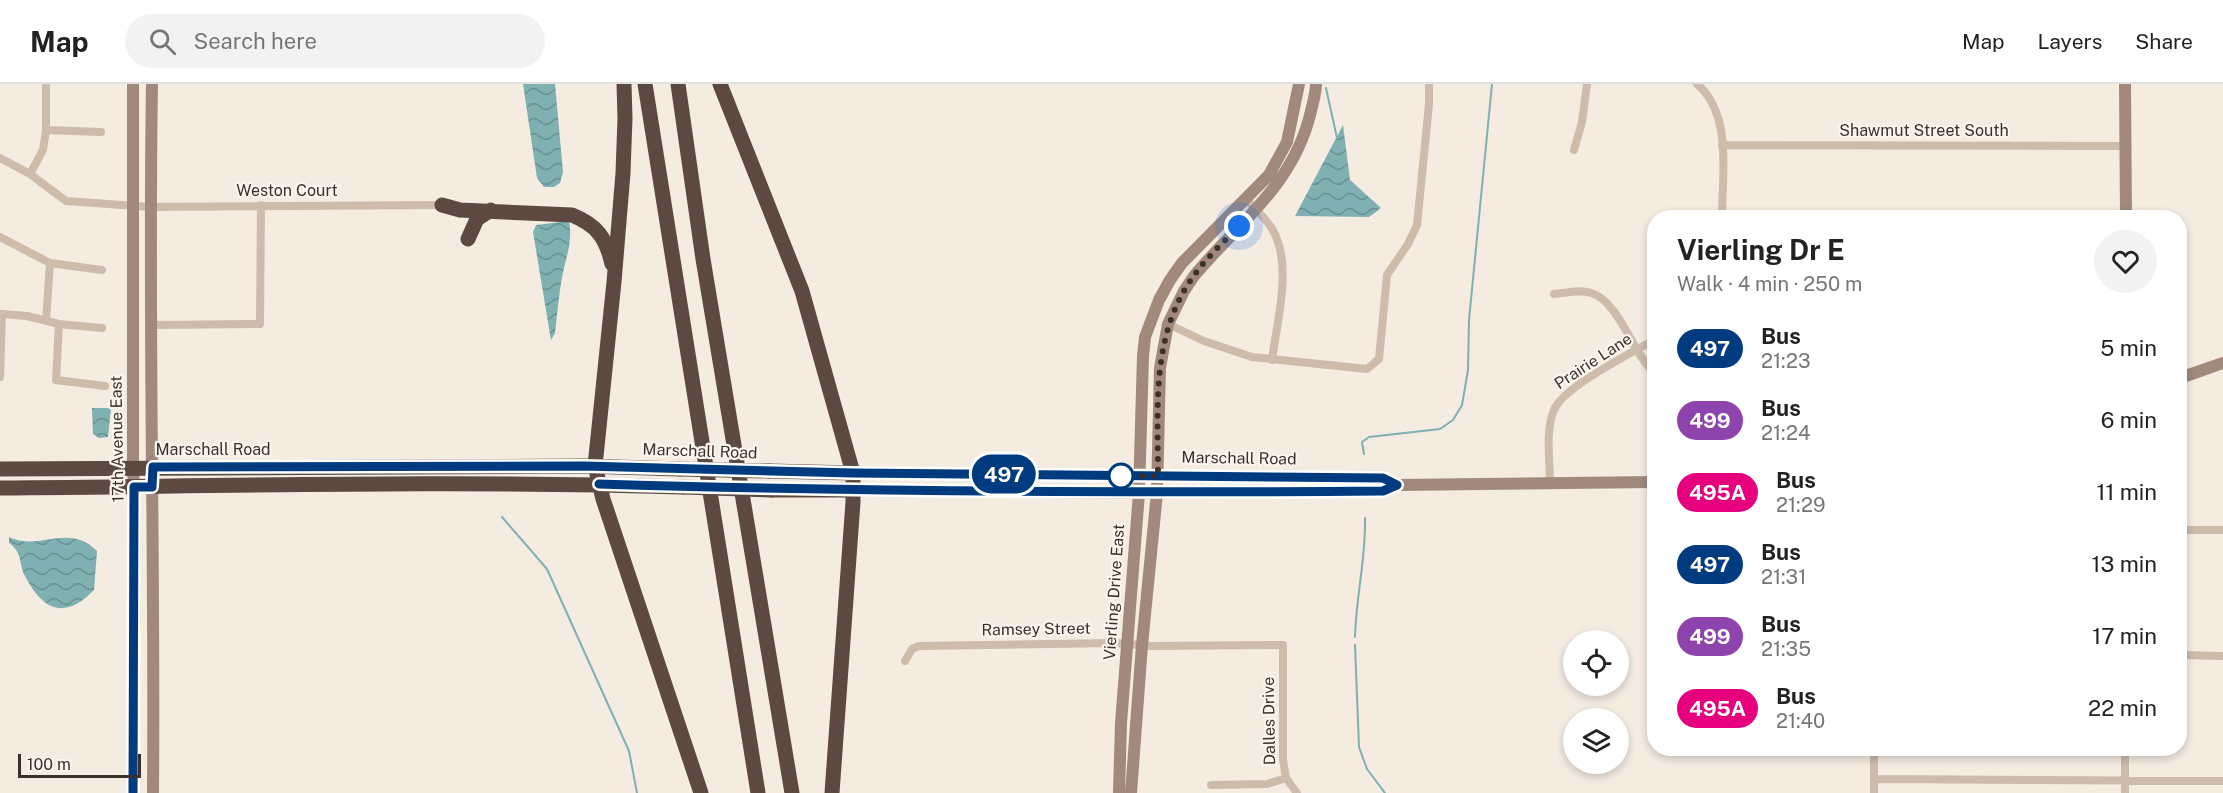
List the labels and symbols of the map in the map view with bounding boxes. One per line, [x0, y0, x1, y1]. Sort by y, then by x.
street label: Shawmut Street South [1839, 121, 2009, 140]
street label: Weston Court [236, 181, 338, 200]
your location [1224, 211, 1254, 241]
street label: Prairie Lane [1551, 329, 1635, 393]
street label: 17th Avenue East [106, 375, 128, 503]
street label: Marschall Road [642, 439, 758, 463]
street label: Marschall Road [155, 440, 271, 459]
street label: Marschall Road [1181, 447, 1297, 469]
line badge: 497 [970, 454, 1038, 494]
unlabelled marker [1108, 463, 1134, 489]
street label: Vierling Drive East [1100, 523, 1128, 661]
street label: Ramsey Street [981, 619, 1091, 639]
street label: Dalles Drive [1259, 677, 1279, 765]
scale bar [18, 751, 141, 778]

